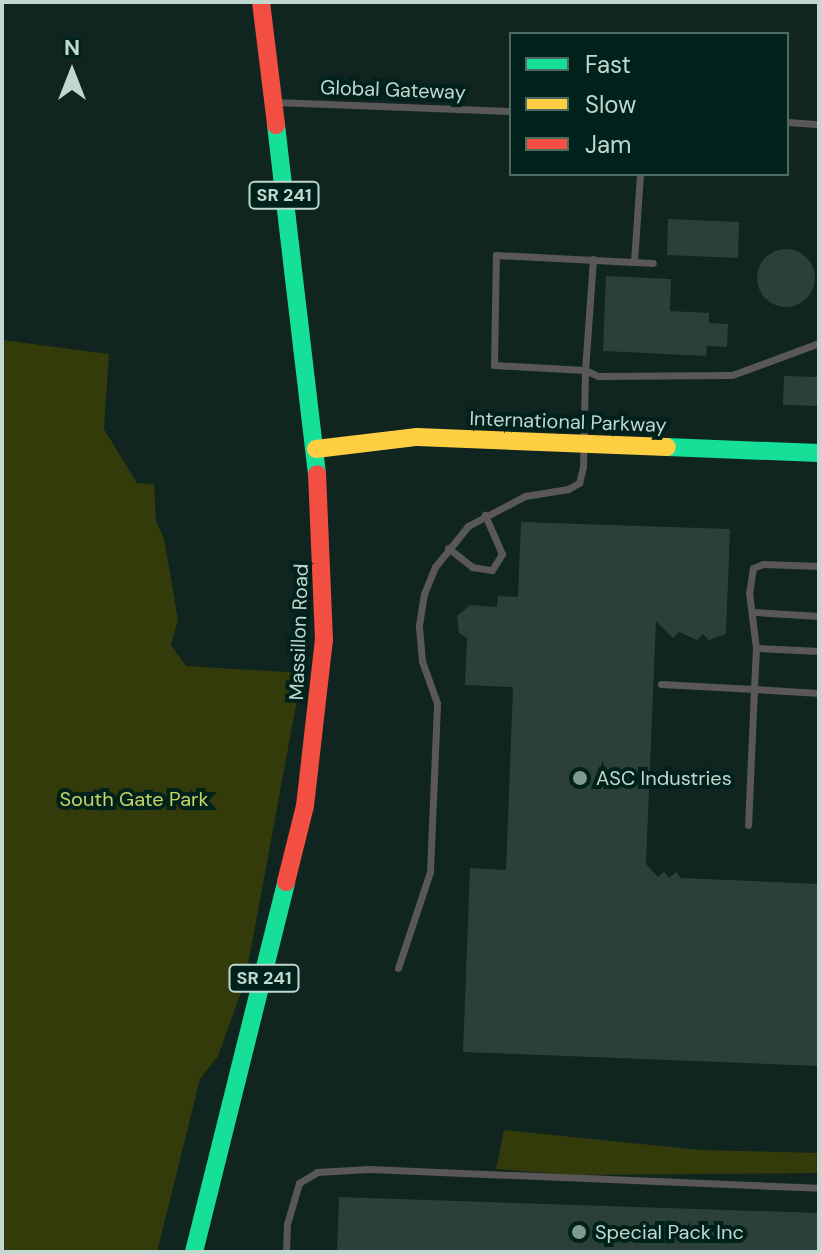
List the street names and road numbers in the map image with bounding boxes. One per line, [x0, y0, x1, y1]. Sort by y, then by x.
street label: Global Gateway [320, 75, 466, 105]
road number: SR 241 [248, 181, 320, 209]
street label: International Parkway [469, 407, 667, 437]
street label: Massillon Road [285, 563, 313, 701]
road number: SR 241 [228, 964, 300, 992]

